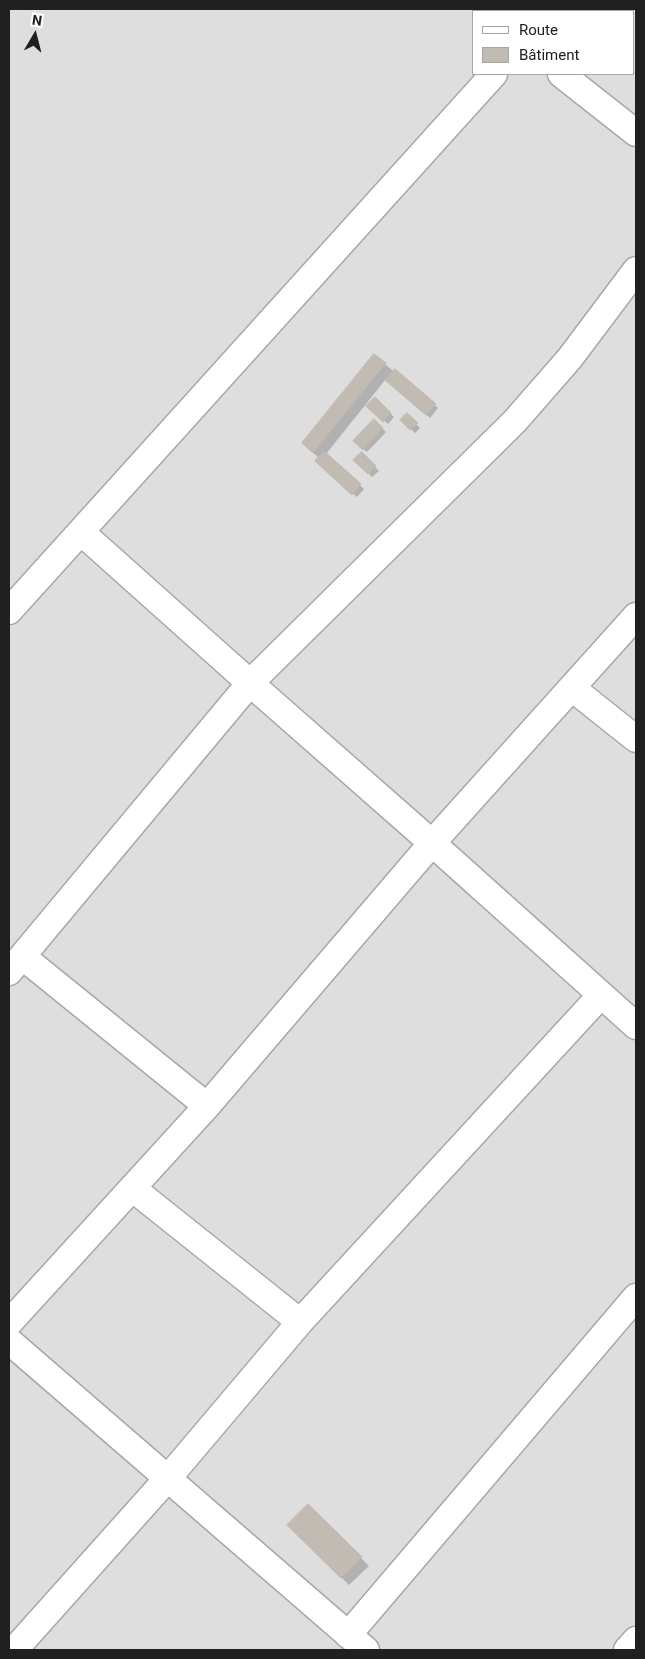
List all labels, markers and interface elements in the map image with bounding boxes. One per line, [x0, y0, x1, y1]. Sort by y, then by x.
north arrow [10, 10, 60, 60]
legend [472, 10, 635, 75]
text: N [31, 12, 43, 29]
text: Route [519, 21, 558, 39]
text: Bâtiment [519, 46, 579, 64]

